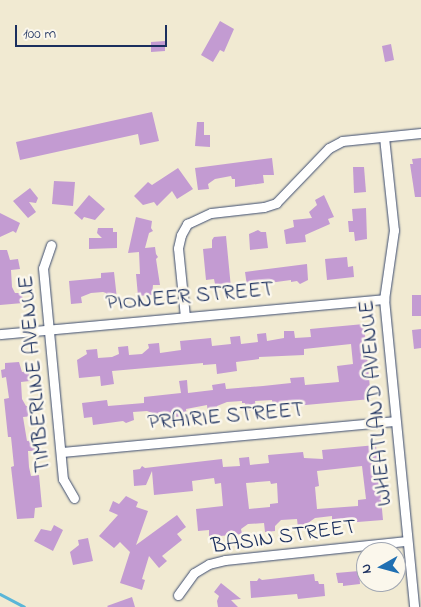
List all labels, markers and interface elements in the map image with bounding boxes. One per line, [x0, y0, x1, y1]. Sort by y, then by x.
scale bar [18, 15, 170, 47]
text: 100 m [23, 23, 56, 45]
street label: TIMBERLINE AVENUE [14, 274, 58, 474]
street label: PIONEER STREET [105, 278, 275, 318]
street label: WHEATLAND AVENUE [355, 299, 399, 507]
street label: PRAIRIE STREET [147, 398, 305, 438]
street label: BASIN STREET [210, 515, 358, 561]
north arrow [356, 542, 406, 592]
text: N [356, 563, 378, 575]

